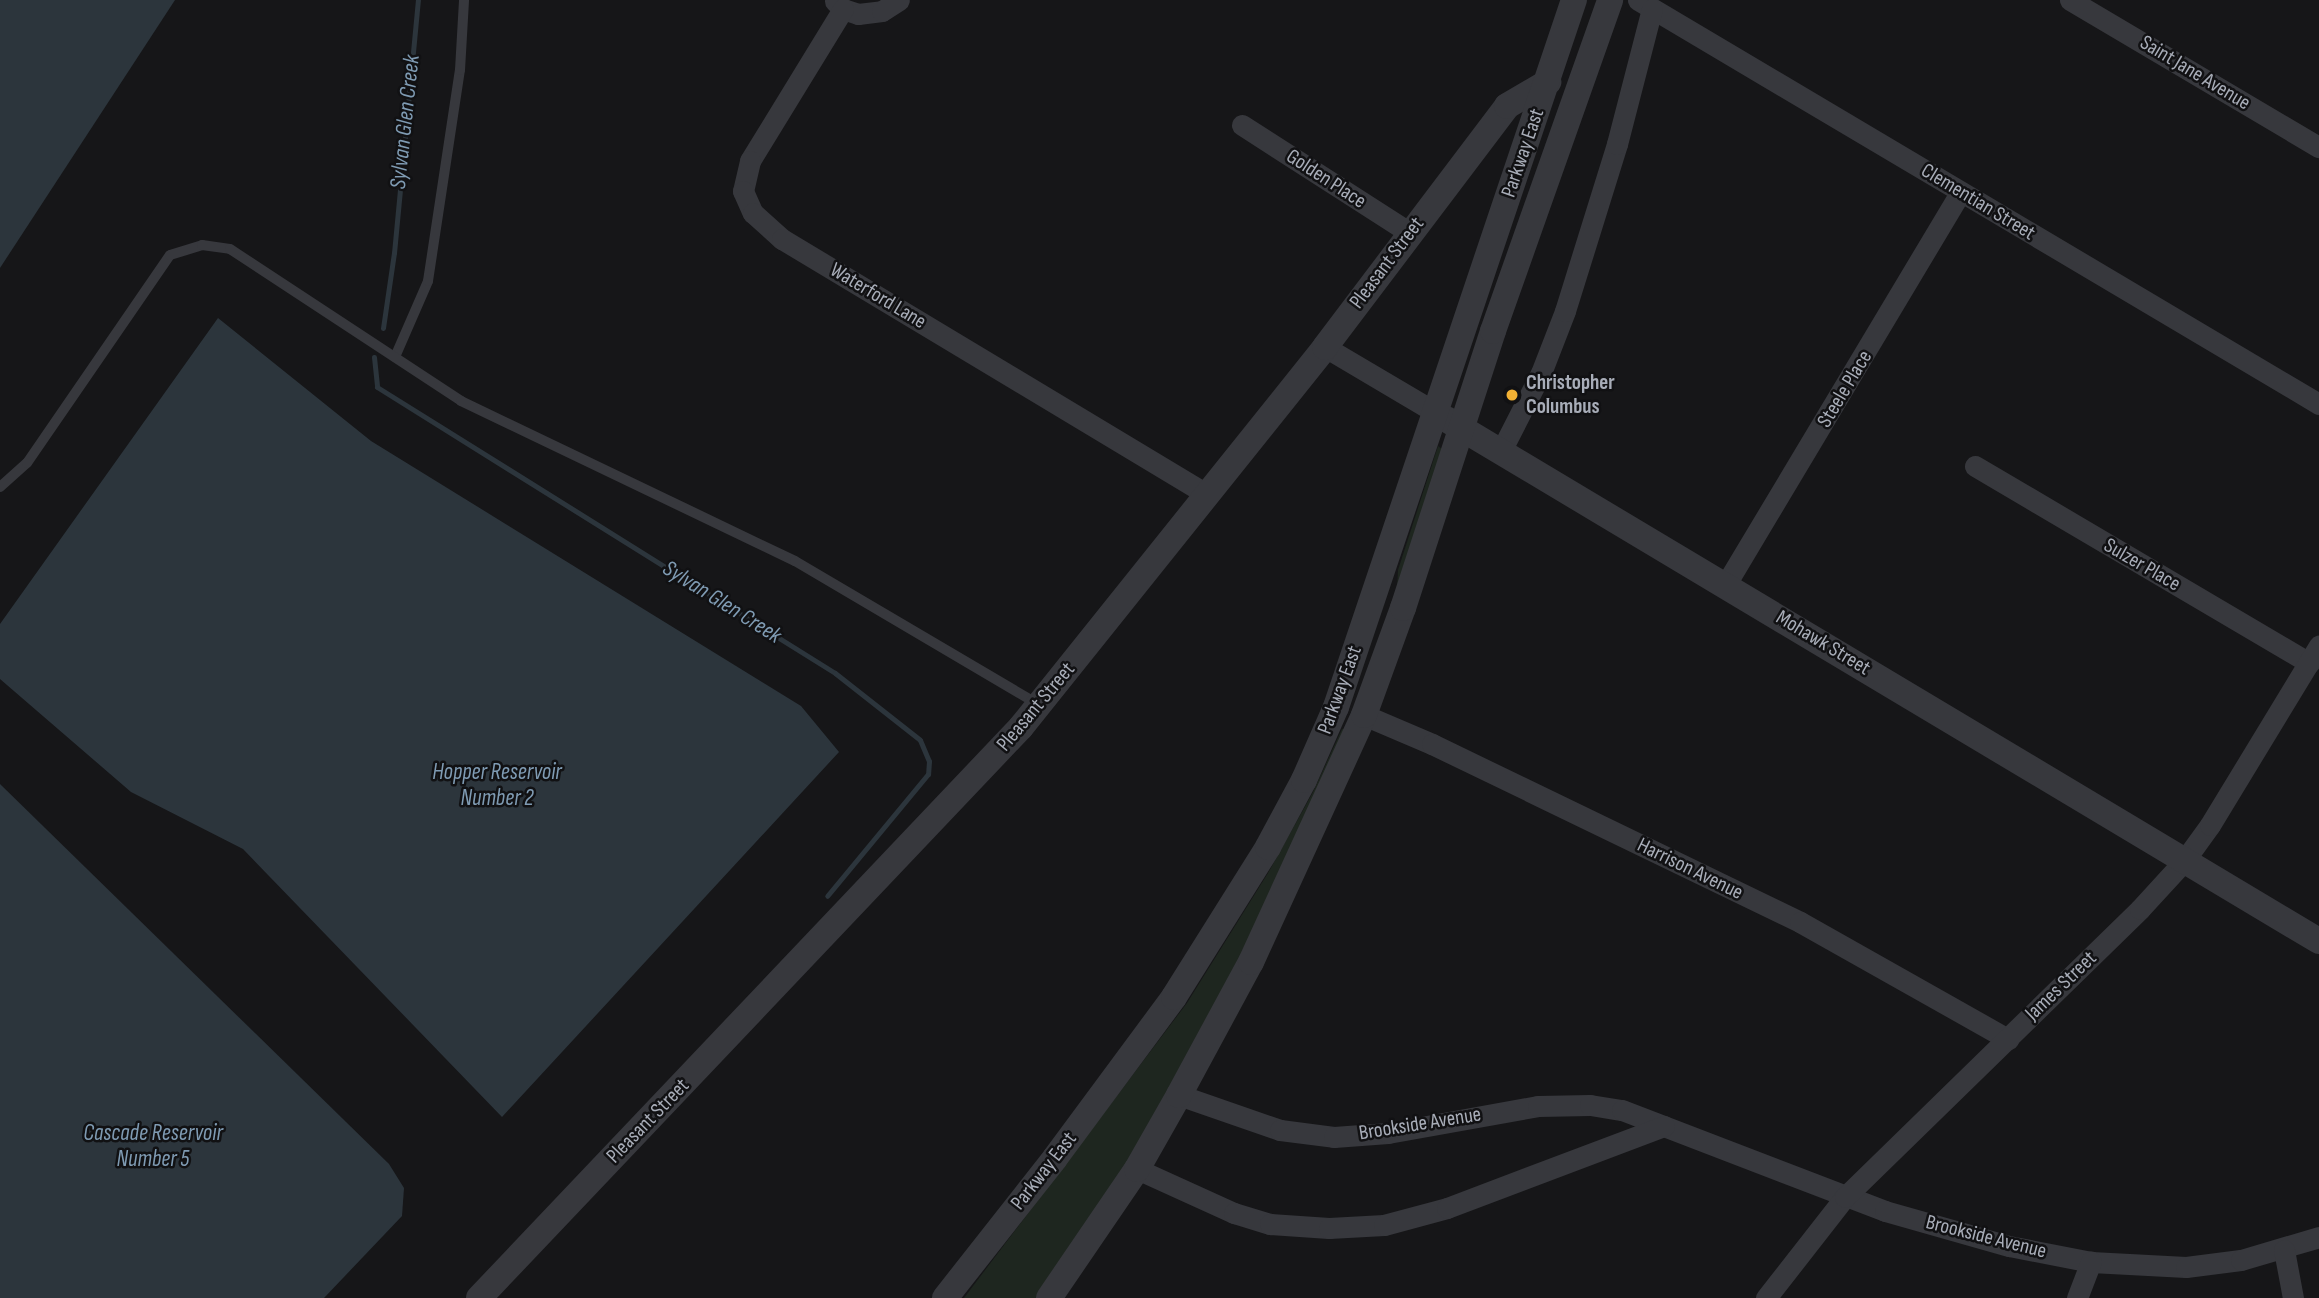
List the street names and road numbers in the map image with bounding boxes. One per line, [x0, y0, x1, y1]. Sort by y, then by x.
street label: Saint Jane Avenue [2135, 30, 2255, 116]
street label: Parkway East [1496, 105, 1550, 201]
street label: Golden Place [1281, 144, 1371, 214]
street label: Clementian Street [1916, 158, 2040, 246]
street label: Pleasant Street [1344, 212, 1430, 314]
street label: Waterford Lane [825, 258, 931, 334]
street label: Steele Place [1812, 346, 1878, 432]
street label: Sulzer Place [2099, 533, 2185, 597]
street label: Mohawk Street [1771, 605, 1875, 681]
street label: Parkway East [1312, 642, 1368, 738]
street label: Pleasant Street [992, 658, 1080, 756]
street label: Harrison Avenue [1633, 833, 1747, 905]
street label: James Street [2020, 946, 2102, 1026]
street label: Pleasant Street [601, 1073, 695, 1169]
street label: Brookside Avenue [1357, 1102, 1483, 1146]
street label: Parkway East [1006, 1127, 1082, 1215]
street label: Brookside Avenue [1923, 1210, 2049, 1264]

